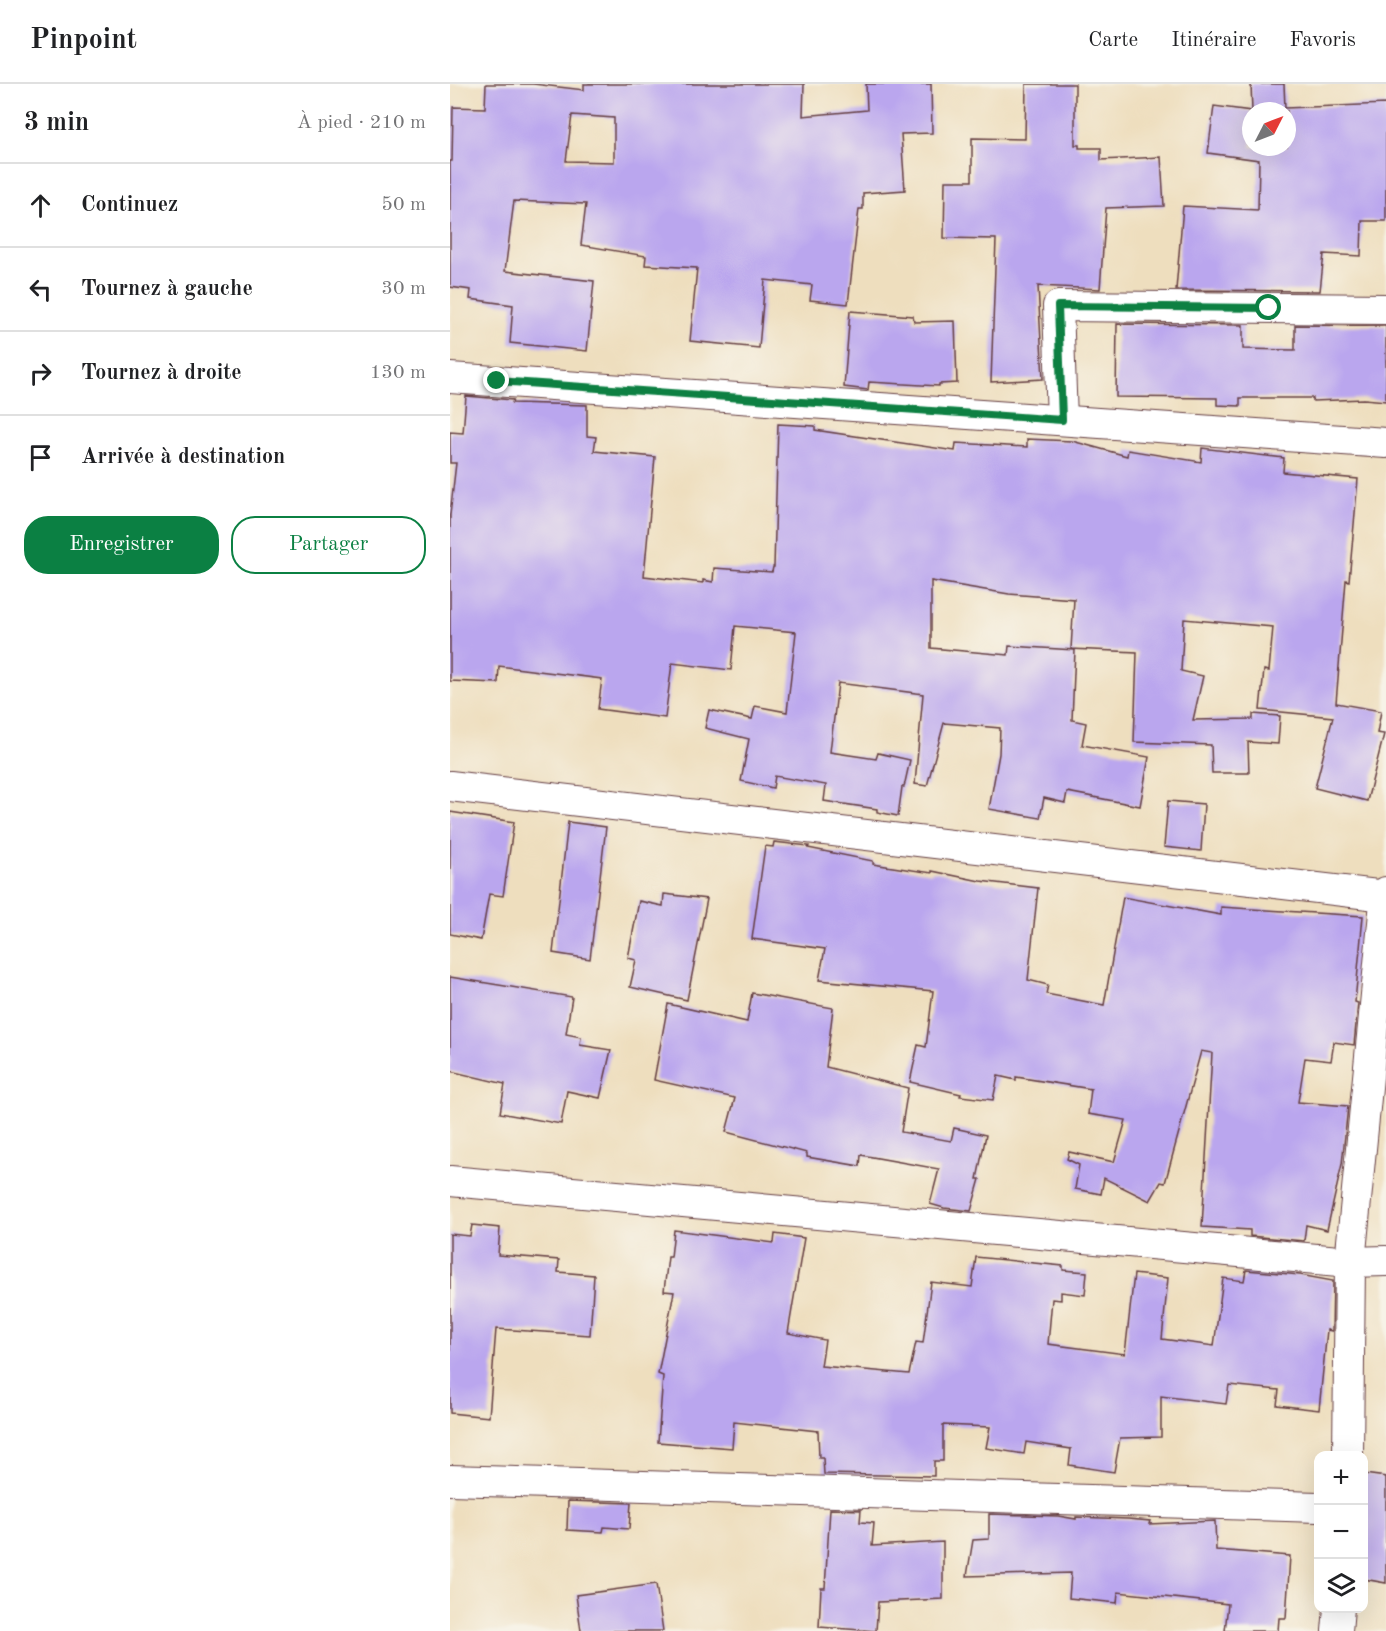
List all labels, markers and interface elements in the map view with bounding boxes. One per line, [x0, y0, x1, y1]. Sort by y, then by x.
text: Pinpoint [30, 27, 137, 55]
text: Carte [1088, 30, 1138, 51]
text: Itinéraire [1171, 30, 1257, 51]
text: Favoris [1290, 30, 1356, 51]
north arrow [1242, 102, 1296, 156]
text: 3 min [24, 110, 89, 136]
text: À pied · 210 m [297, 113, 426, 133]
icon: ahead [24, 189, 57, 222]
text: Continuez [81, 194, 178, 216]
text: 50 m [381, 195, 426, 215]
icon: left [24, 273, 57, 306]
text: Tournez à gauche [81, 278, 253, 300]
text: 30 m [381, 279, 426, 299]
route start [1255, 294, 1281, 320]
icon: right [24, 357, 57, 390]
text: Tournez à droite [81, 362, 242, 384]
text: 130 m [370, 363, 426, 383]
route end [483, 367, 509, 393]
icon: arrive [24, 441, 57, 474]
text: Arrivée à destination [81, 446, 285, 468]
button: Enregistrer [24, 516, 219, 574]
button: Partager [231, 516, 426, 574]
map controls [1314, 1451, 1368, 1613]
button: + [1314, 1451, 1368, 1505]
button: − [1314, 1505, 1368, 1559]
button: layers [1314, 1559, 1368, 1613]

